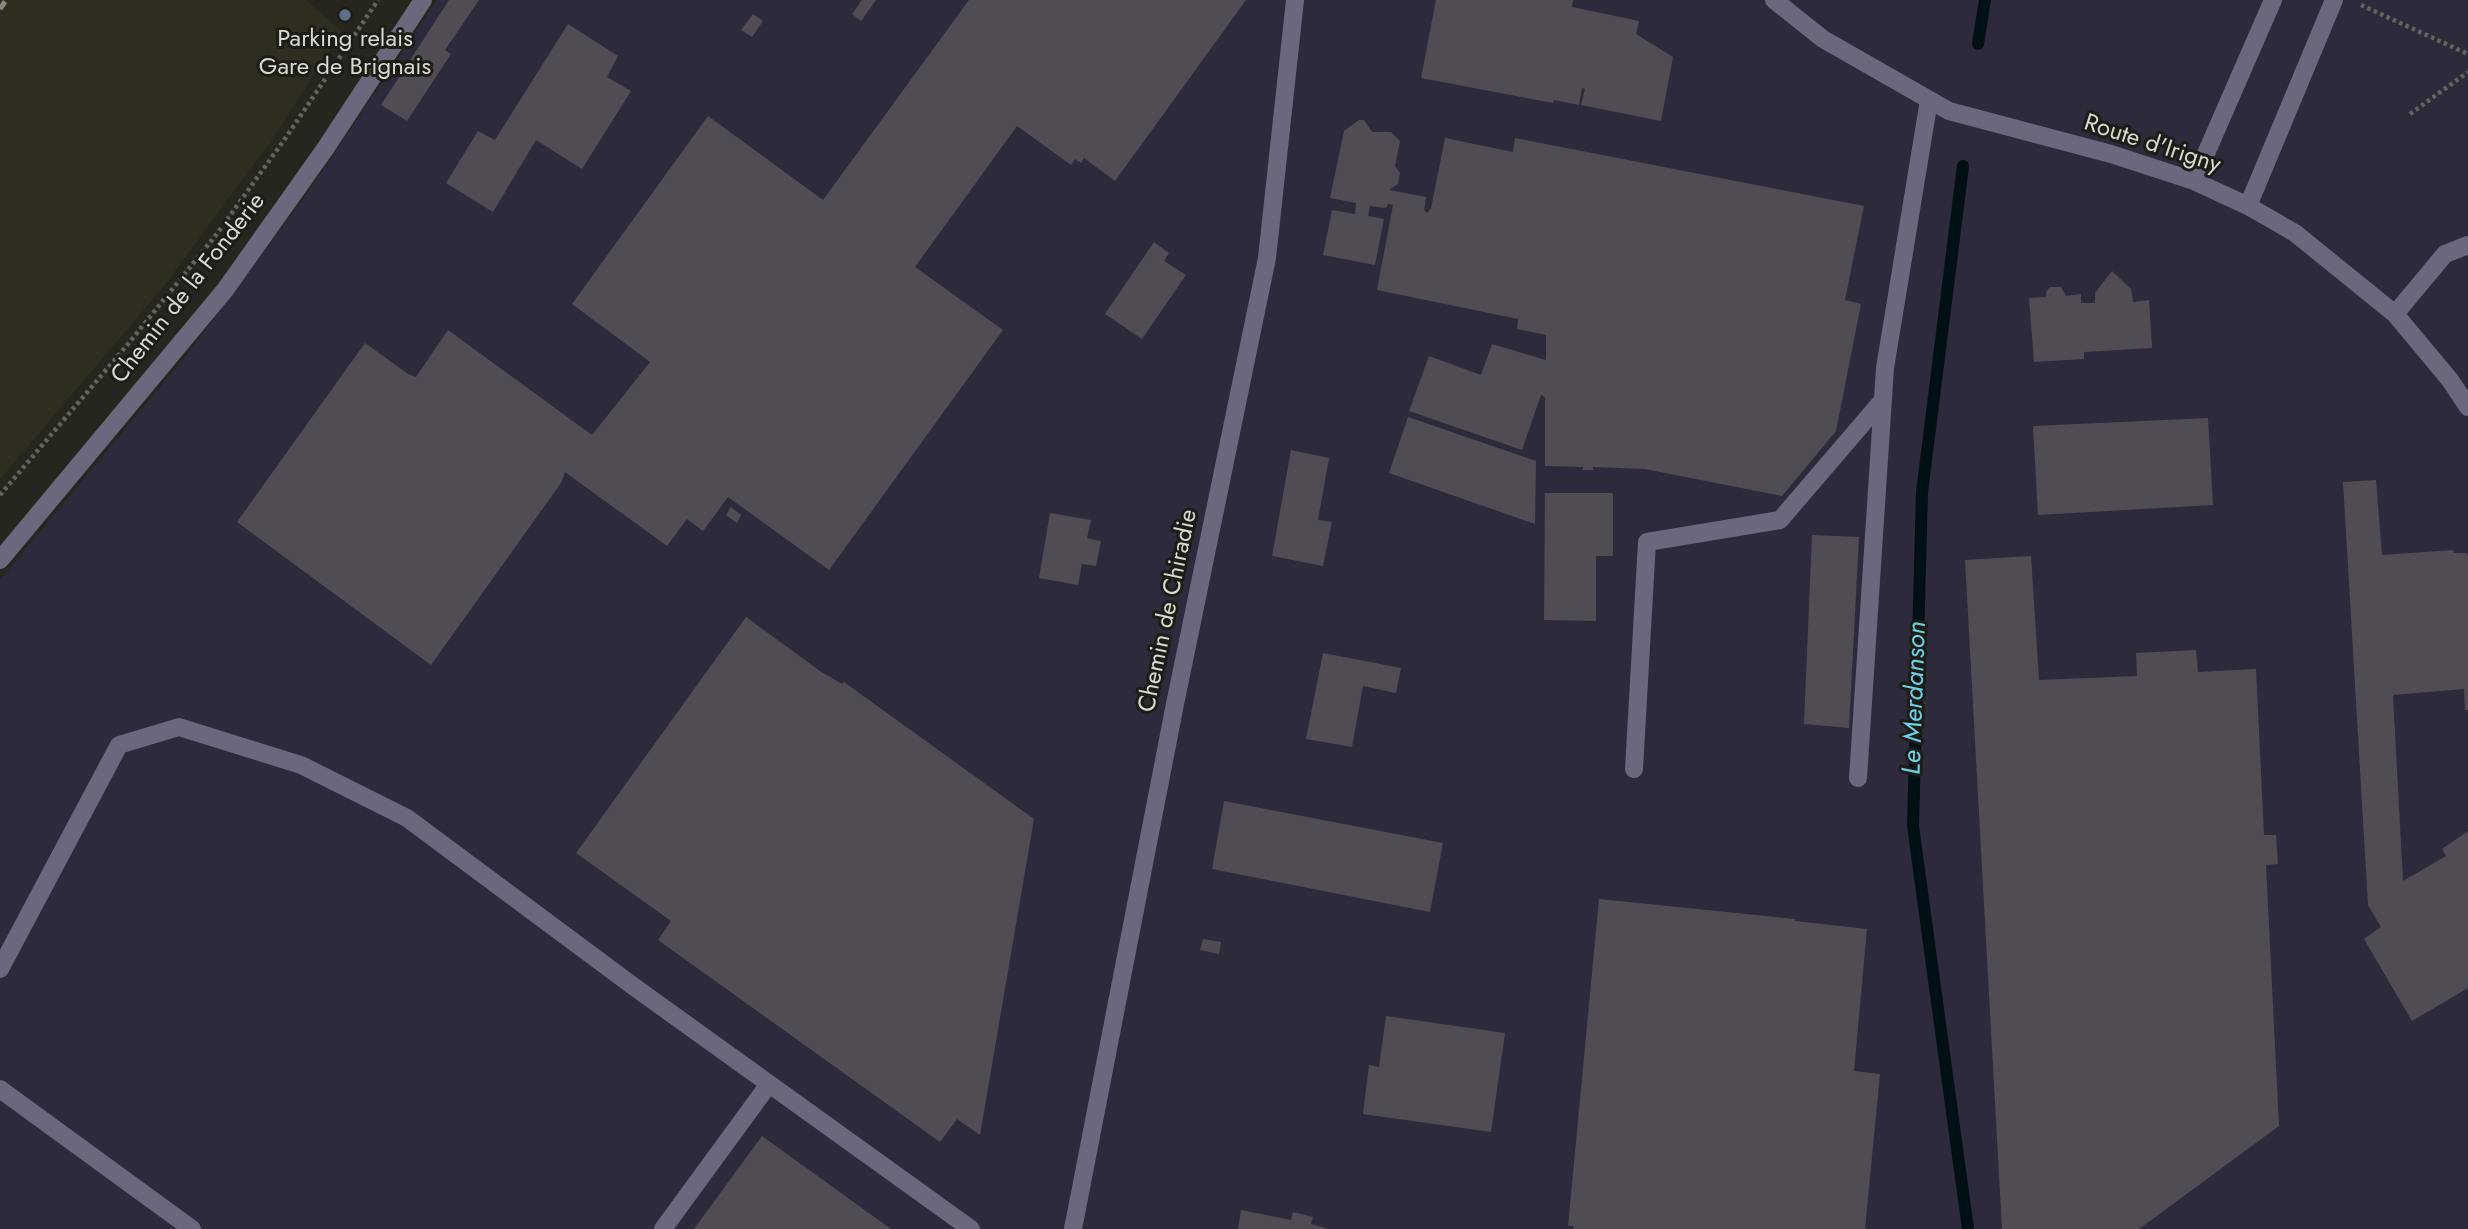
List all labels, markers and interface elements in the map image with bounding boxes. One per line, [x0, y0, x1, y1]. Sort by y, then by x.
marker: Parking relais Gare de Brignais [337, 7, 353, 23]
place label: Parking relais Gare de Brignais [259, 26, 431, 82]
street label: Route d'Irigny [2080, 109, 2224, 181]
street label: Chemin de la Fonderie [106, 188, 272, 390]
street label: Chemin de Chiradie [1133, 507, 1205, 715]
water label: Le Merdanson [1898, 621, 1934, 775]

